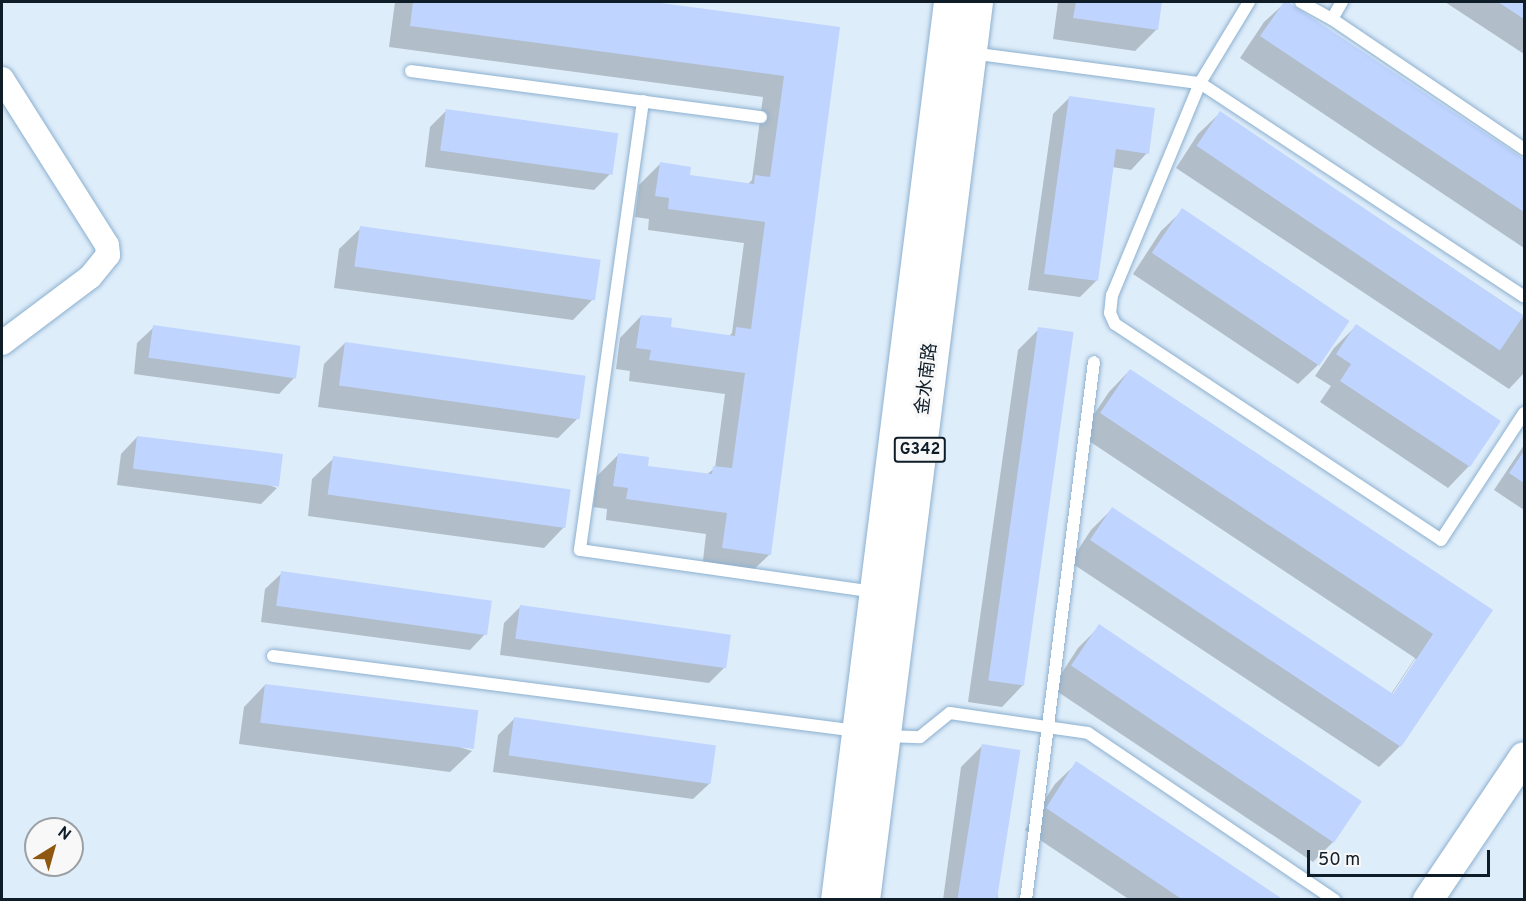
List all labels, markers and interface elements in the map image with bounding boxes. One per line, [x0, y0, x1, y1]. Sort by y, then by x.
street label: 金水南路 [913, 342, 943, 416]
road number: G342 [893, 437, 947, 463]
north arrow [24, 817, 84, 877]
text: N [53, 823, 74, 846]
scale bar [1310, 838, 1493, 876]
text: 50 m [1318, 849, 1360, 872]

